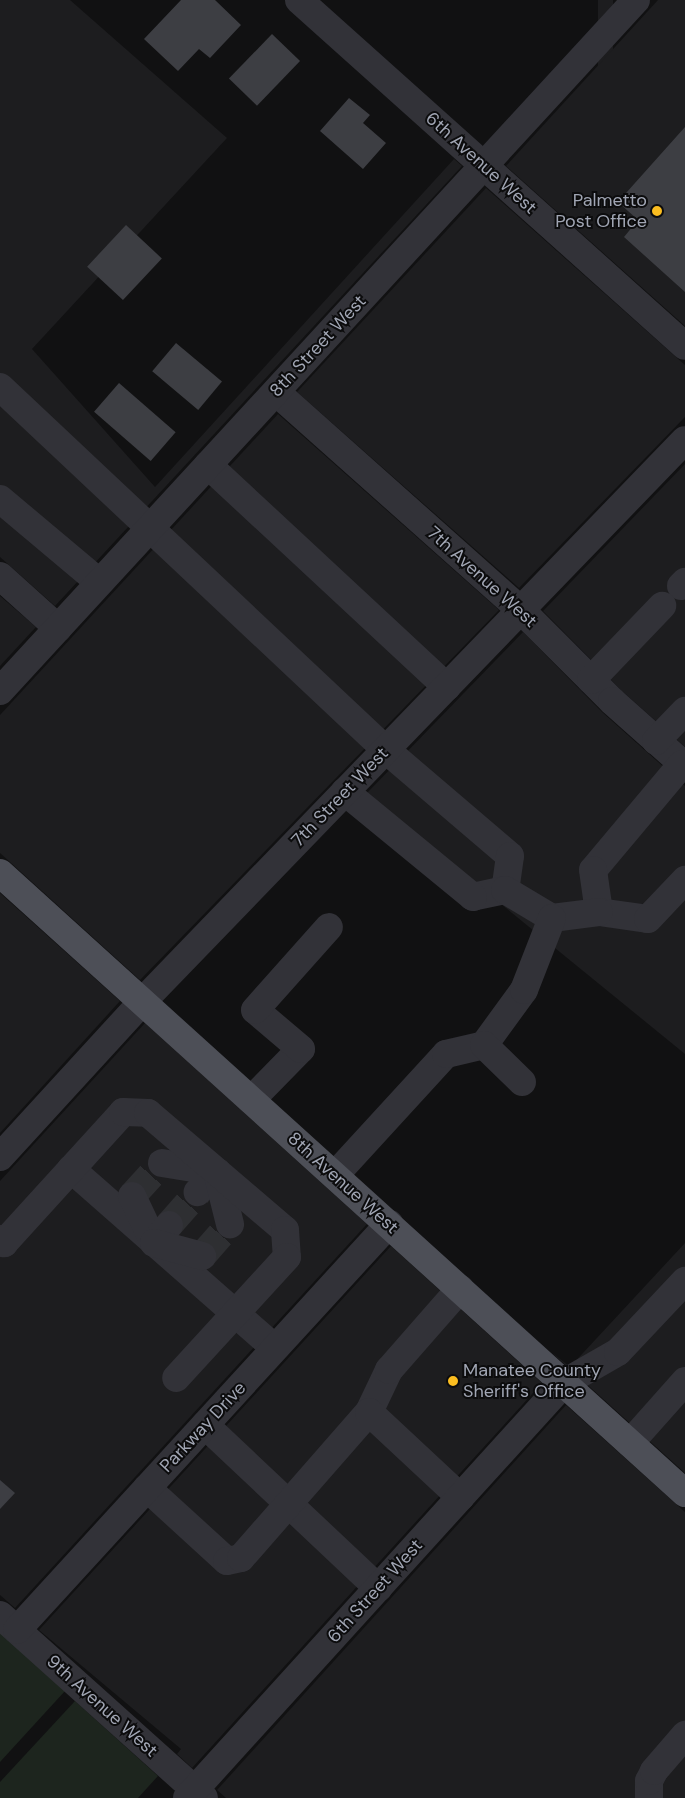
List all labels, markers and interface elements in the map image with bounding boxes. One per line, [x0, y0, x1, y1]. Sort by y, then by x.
street label: 6th Avenue West [421, 108, 541, 218]
place label: Palmetto Post Office [555, 190, 647, 232]
marker: Palmetto Post Office [651, 205, 663, 217]
street label: 8th Street West [265, 291, 371, 401]
street label: 7th Avenue West [423, 522, 541, 632]
street label: 7th Street West [287, 743, 393, 851]
street label: 8th Avenue West [283, 1128, 403, 1238]
place label: Manatee County Sheriff's Office [463, 1360, 601, 1402]
marker: Manatee County Sheriff's Office [447, 1375, 459, 1387]
street label: Parkway Drive [156, 1377, 250, 1477]
street label: 6th Street West [323, 1535, 427, 1647]
street label: 9th Avenue West [42, 1651, 162, 1761]

